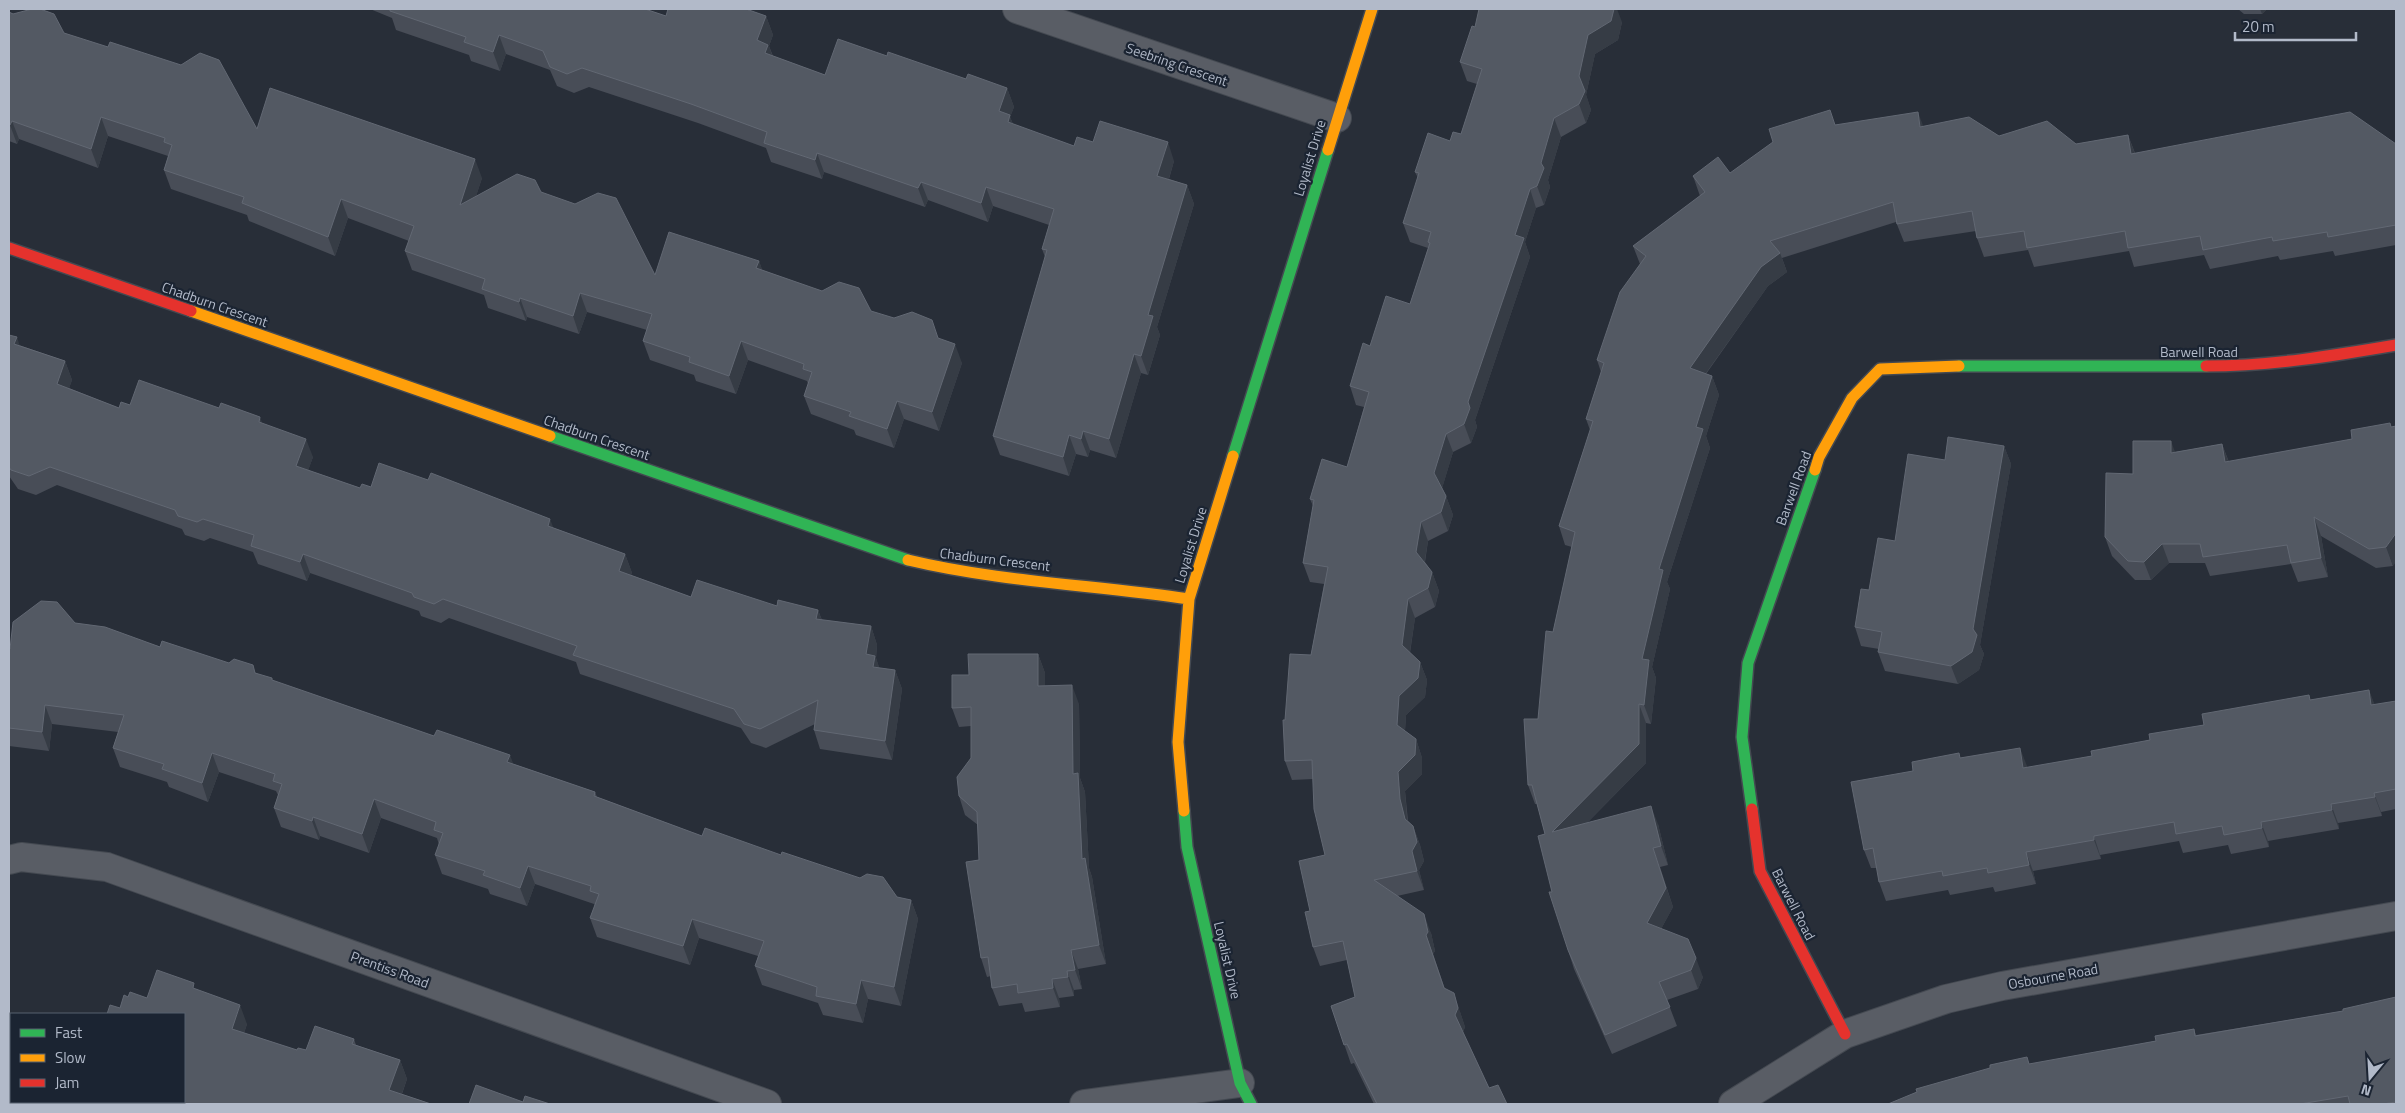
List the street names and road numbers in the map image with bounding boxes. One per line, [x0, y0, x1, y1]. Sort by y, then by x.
street label: Seebring Crescent [1123, 37, 1231, 91]
street label: Loyalist Drive [1287, 117, 1331, 199]
street label: Chadburn Crescent [159, 276, 271, 332]
street label: Barwell Road [2160, 341, 2238, 362]
street label: Chadburn Crescent [541, 409, 653, 465]
street label: Barwell Road [1770, 448, 1816, 528]
street label: Loyalist Drive [1168, 504, 1212, 586]
street label: Chadburn Crescent [939, 542, 1052, 576]
street label: Barwell Road [1767, 864, 1821, 944]
street label: Loyalist Drive [1209, 919, 1247, 1001]
street label: Prentiss Road [348, 945, 432, 993]
street label: Osbourne Road [2006, 958, 2100, 994]

